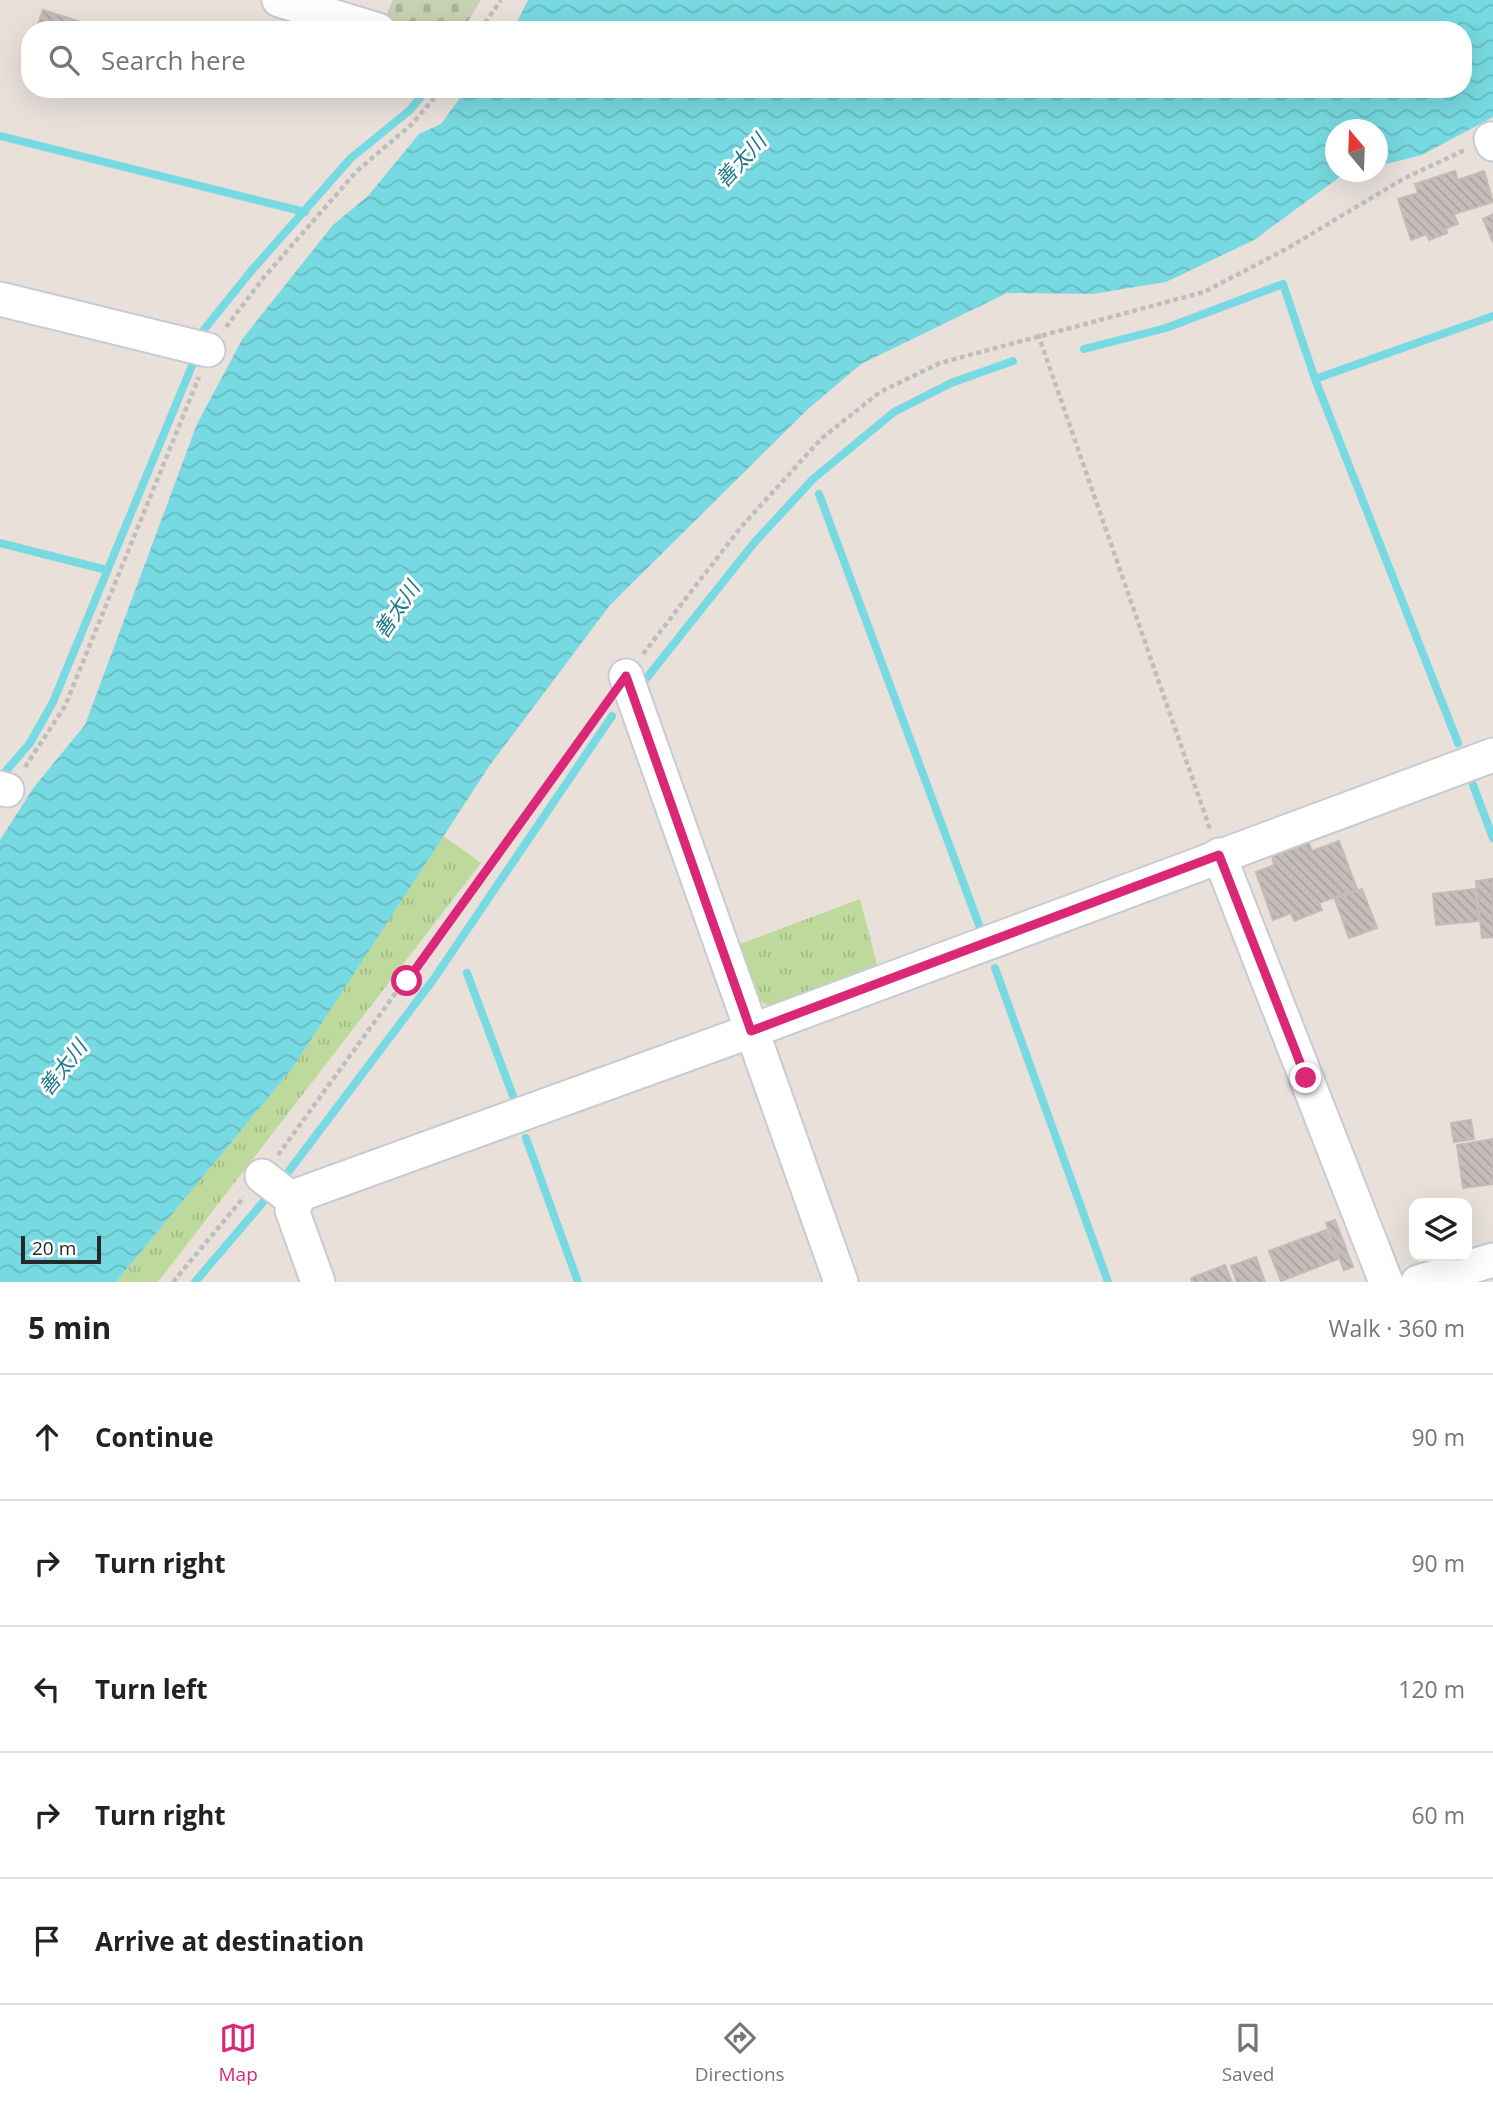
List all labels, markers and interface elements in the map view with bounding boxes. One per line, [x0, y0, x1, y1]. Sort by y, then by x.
search box [21, 21, 1472, 98]
icon: search [45, 41, 83, 79]
text: Search here [101, 42, 246, 78]
north arrow [1325, 119, 1388, 182]
water label: 善太川 [709, 126, 773, 193]
water label: 善太川 [367, 574, 427, 643]
route start [391, 965, 422, 996]
water label: 善太川 [32, 1032, 94, 1101]
route end [1290, 1062, 1321, 1093]
map controls [1409, 1198, 1472, 1261]
button: layers [1409, 1198, 1472, 1261]
scale bar [21, 1233, 102, 1265]
text: 20 m [32, 1235, 76, 1261]
text: 5 min [28, 1307, 111, 1348]
text: Walk · 360 m [1328, 1312, 1465, 1344]
icon: ahead [28, 1418, 66, 1456]
text: Continue [95, 1419, 214, 1455]
text: 90 m [1411, 1421, 1465, 1453]
icon: right [28, 1544, 66, 1582]
text: Turn right [95, 1545, 226, 1581]
text: 90 m [1411, 1547, 1465, 1579]
icon: left [28, 1670, 66, 1708]
text: Turn left [95, 1671, 207, 1707]
text: 120 m [1398, 1673, 1465, 1705]
icon: right [28, 1796, 66, 1834]
text: Turn right [95, 1797, 226, 1833]
text: 60 m [1411, 1799, 1465, 1831]
icon: arrive [28, 1922, 66, 1960]
text: Arrive at destination [95, 1923, 364, 1959]
tab: Map [219, 2019, 258, 2087]
tab: Directions [695, 2019, 785, 2087]
tab: Saved [1222, 2019, 1274, 2087]

